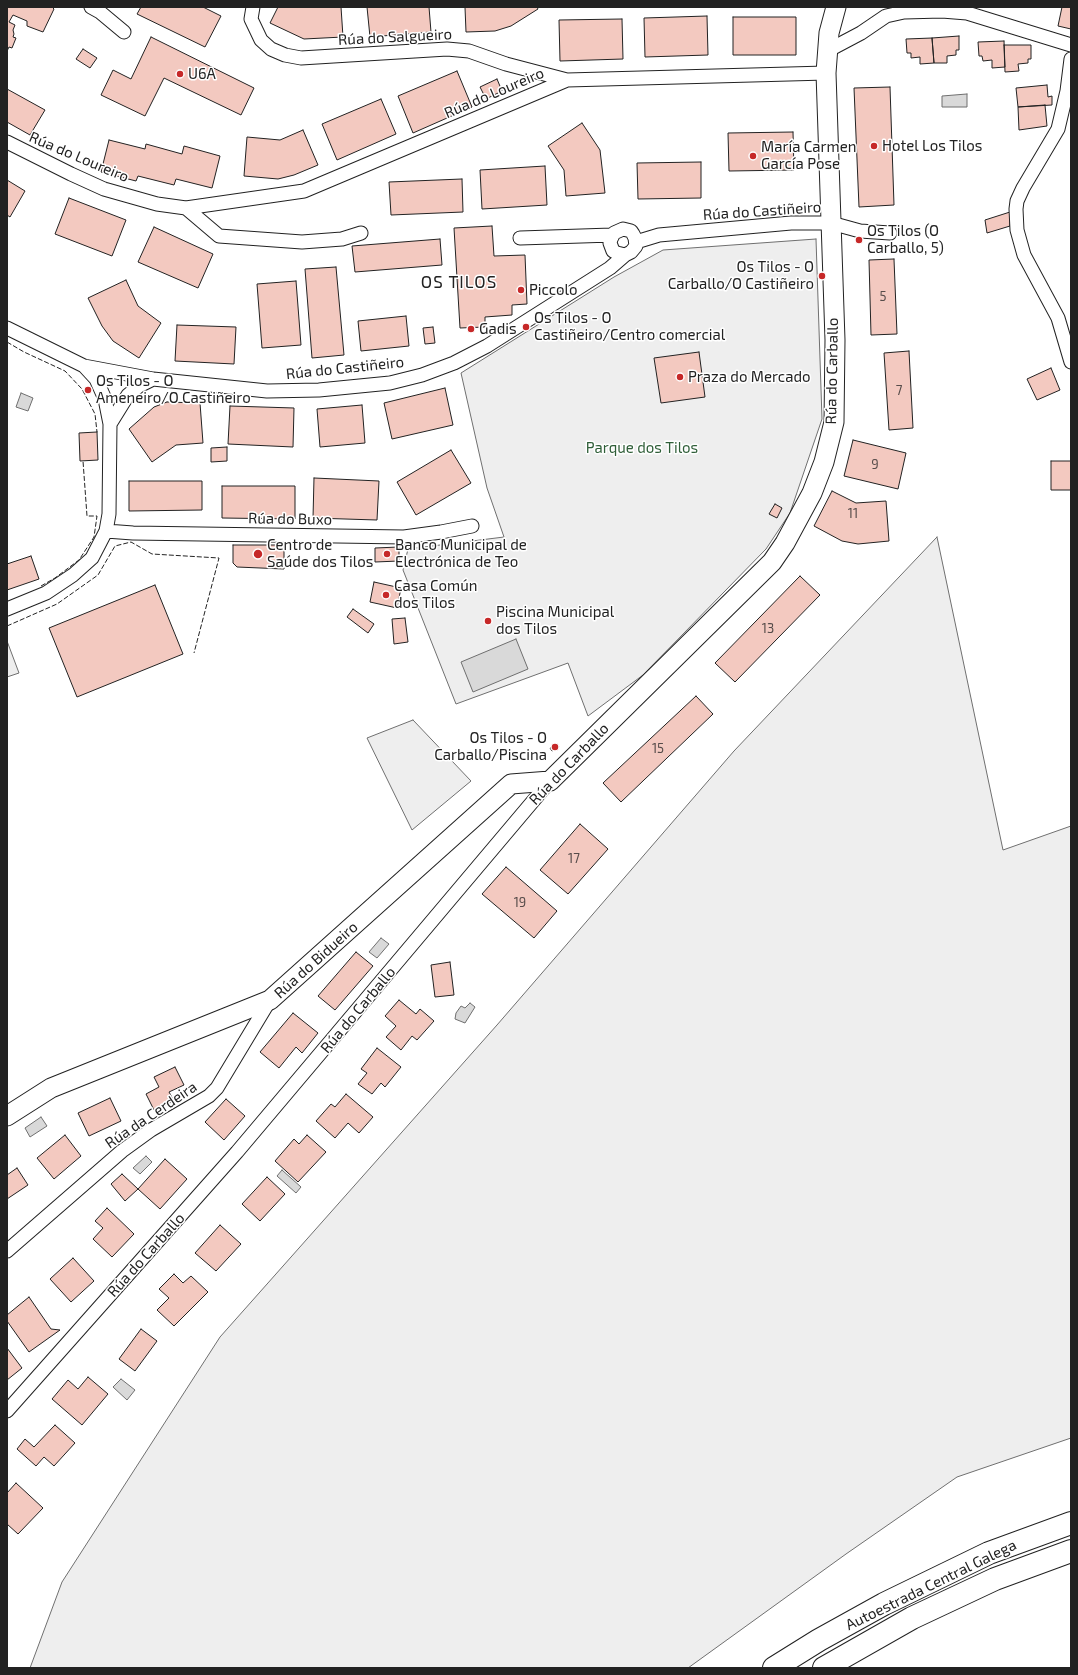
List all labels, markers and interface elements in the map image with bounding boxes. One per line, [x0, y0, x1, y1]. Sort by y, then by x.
street label: Rúa do Salgueiro [338, 25, 452, 49]
street label: Rúa do Loureiro [441, 64, 547, 122]
place label: U6A [188, 65, 216, 83]
marker: U6A [175, 69, 185, 79]
street label: Rúa do Loureiro [26, 128, 132, 186]
place label: Hotel Los Tilos [882, 137, 982, 155]
place label: María Carmen García Pose [761, 138, 856, 173]
marker: Hotel Los Tilos [869, 141, 879, 151]
marker: María Carmen García Pose [748, 151, 758, 161]
street label: Rúa do Castiñeiro [702, 198, 822, 224]
place label: Os Tilos (O Carballo, 5) [867, 222, 944, 257]
marker: Os Tilos (O Carballo, 5) [854, 235, 864, 245]
place label: Os Tilos - O Carballo/O Castiñeiro [668, 258, 814, 293]
marker: Os Tilos - O Carballo/O Castiñeiro [817, 271, 827, 281]
district label: OS TILOS [421, 272, 497, 292]
place label: Piccolo [529, 281, 577, 299]
marker: Piccolo [516, 285, 526, 295]
house number: 5 [880, 289, 886, 305]
place label: Os Tilos - O Castiñeiro/Centro comercial [534, 309, 725, 344]
street label: Rúa do Carballo [822, 317, 842, 425]
place label: Gadis [479, 320, 517, 338]
marker: Os Tilos - O Castiñeiro/Centro comercial [521, 322, 531, 332]
marker: Gadis [466, 324, 476, 334]
street label: Rúa do Castiñeiro [285, 353, 405, 383]
place label: Praza do Mercado [688, 368, 811, 386]
place label: Os Tilos - O Ameneiro/O Castiñeiro [96, 372, 251, 407]
marker: Praza do Mercado [675, 372, 685, 382]
house number: 7 [896, 383, 902, 399]
marker: Os Tilos - O Ameneiro/O Castiñeiro [83, 385, 93, 395]
park label: Parque dos Tilos [586, 439, 698, 457]
house number: 9 [871, 457, 879, 473]
house number: 11 [848, 506, 858, 522]
street label: Rúa do Buxo [248, 509, 332, 529]
place label: Centro de Saúde dos Tilos [267, 536, 373, 571]
place label: Banco Municipal de Electrónica de Teo [395, 536, 527, 571]
marker: Centro de Saúde dos Tilos [252, 548, 264, 560]
marker: Banco Municipal de Electrónica de Teo [382, 549, 392, 559]
place label: Casa Común dos Tilos [394, 577, 477, 612]
marker: Casa Común dos Tilos [381, 590, 391, 600]
place label: Piscina Municipal dos Tilos [496, 603, 614, 638]
marker: Piscina Municipal dos Tilos [483, 616, 493, 626]
house number: 13 [762, 621, 774, 637]
street label: Rúa do Carballo [525, 719, 613, 809]
place label: Os Tilos - O Carballo/Piscina [434, 729, 547, 764]
house number: 15 [652, 741, 664, 757]
marker: Os Tilos - O Carballo/Piscina [550, 742, 560, 752]
house number: 17 [568, 851, 580, 867]
house number: 19 [514, 895, 526, 911]
street label: Rúa do Bidueiro [271, 918, 361, 1002]
street label: Rúa do Carballo [317, 963, 399, 1057]
street label: Rúa da Cerdeira [102, 1078, 200, 1152]
street label: Rúa do Carballo [104, 1209, 188, 1301]
street label: Autoestrada Central Galega [843, 1536, 1019, 1634]

